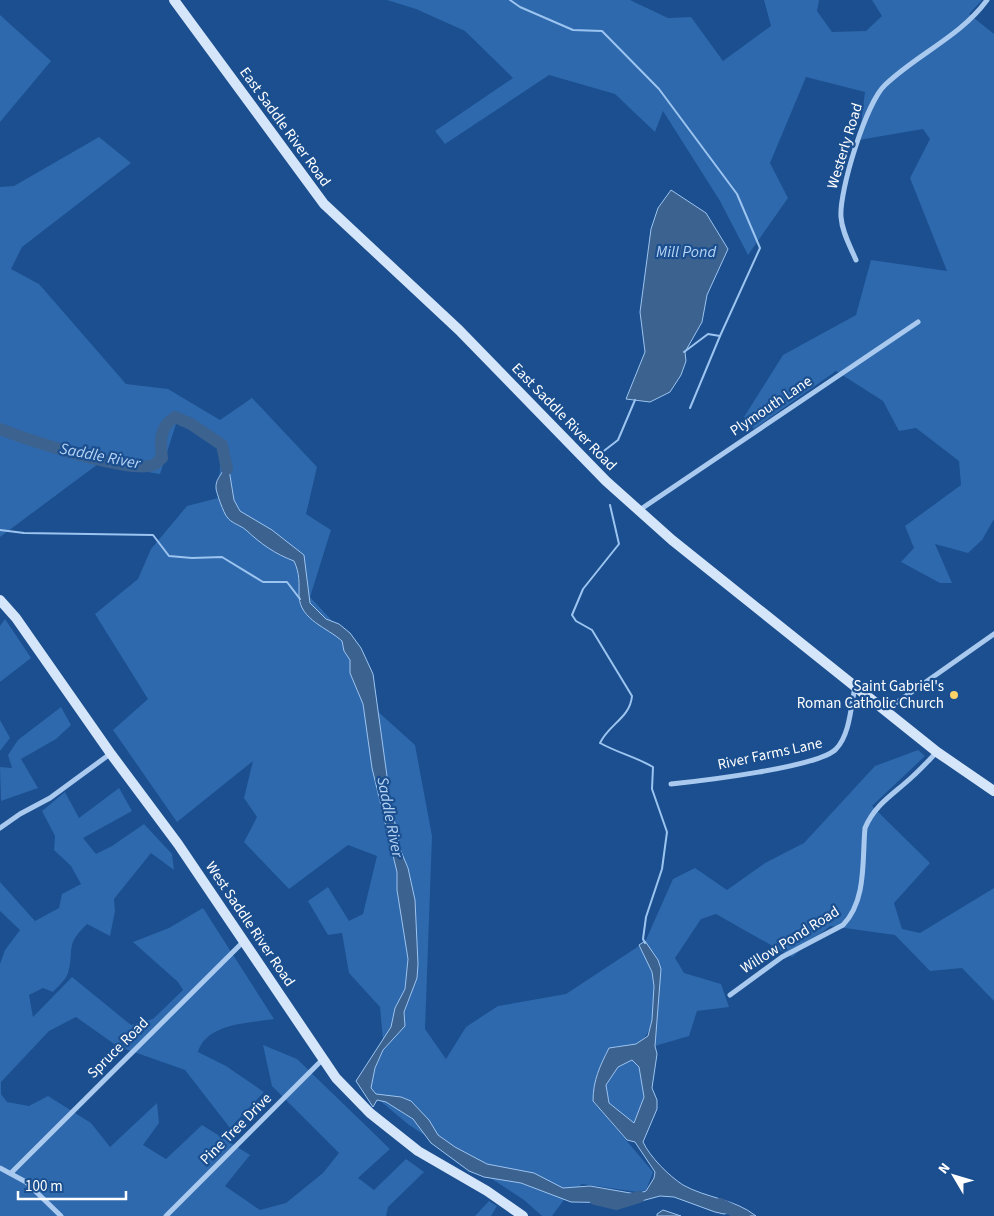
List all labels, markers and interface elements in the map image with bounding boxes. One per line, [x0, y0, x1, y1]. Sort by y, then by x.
street label: East Saddle River Road [234, 63, 336, 191]
street label: Westerly Road [822, 100, 868, 192]
water label: Mill Pond [656, 241, 716, 263]
street label: East Saddle River Road [507, 358, 621, 476]
street label: Plymouth Lane [726, 371, 816, 441]
water label: Saddle River [58, 437, 144, 475]
place label: Saint Gabriel's Roman Catholic Church [797, 676, 944, 714]
marker: Saint Gabriel's Roman Catholic Church [948, 689, 960, 701]
street label: River Farms Lane [716, 733, 824, 775]
water label: Saddle River [371, 775, 409, 861]
street label: West Saddle River Road [200, 857, 300, 991]
street label: Willow Pond Road [737, 901, 843, 979]
street label: Spruce Road [83, 1013, 153, 1083]
street label: Pine Tree Drive [195, 1088, 277, 1170]
north arrow [929, 1151, 979, 1201]
text: N [934, 1159, 955, 1178]
scale bar [18, 1168, 125, 1200]
text: 100 m [25, 1176, 63, 1197]

